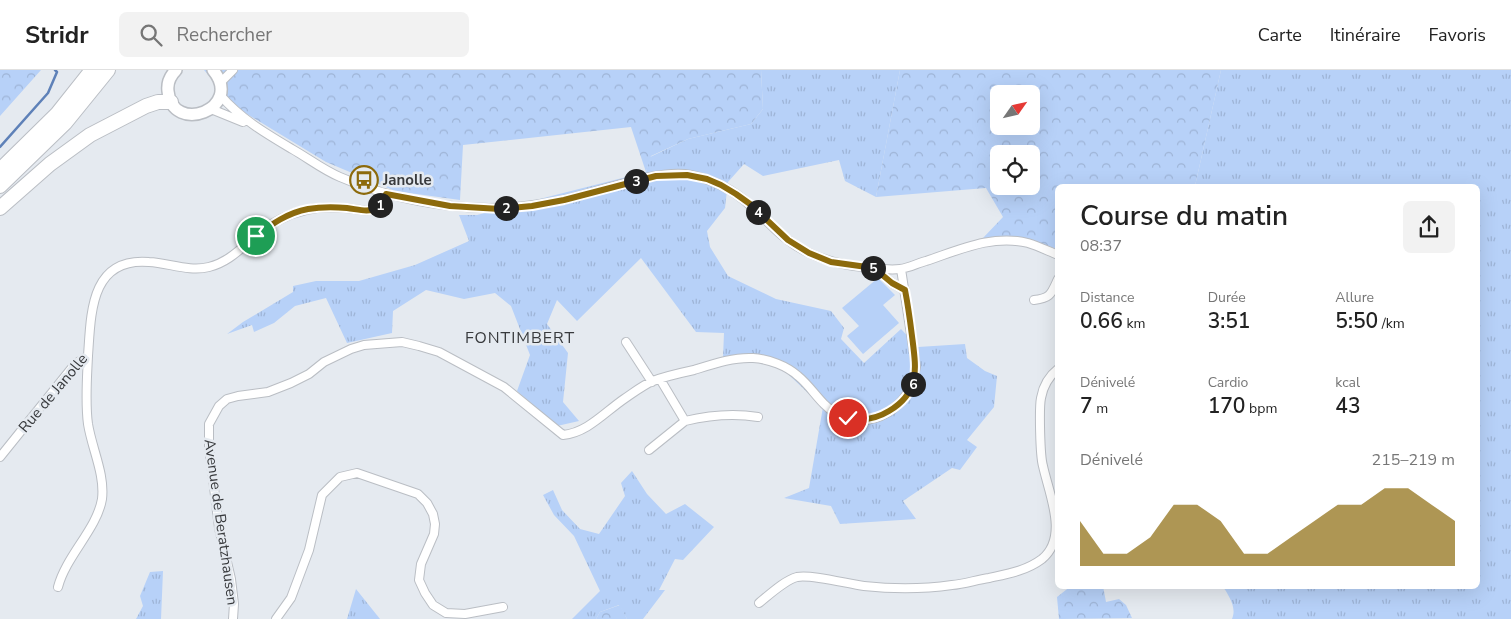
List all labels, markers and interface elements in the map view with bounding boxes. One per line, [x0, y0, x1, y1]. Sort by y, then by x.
search box [119, 12, 469, 57]
text: Stridr [25, 19, 89, 51]
icon: search [137, 21, 165, 49]
text: Rechercher [177, 22, 272, 48]
text: Carte [1258, 23, 1302, 47]
text: Itinéraire [1330, 23, 1401, 47]
text: Favoris [1429, 23, 1486, 47]
north arrow [990, 85, 1040, 135]
map controls [990, 85, 1040, 195]
button: locate [990, 145, 1040, 195]
bus stop icon: Janolle [349, 165, 379, 195]
pin: 3 [624, 168, 648, 194]
place label: Janolle [382, 170, 432, 190]
text: 3 [632, 172, 641, 191]
pin: 1 [368, 192, 392, 218]
text: 1 [376, 196, 385, 215]
pin: 2 [494, 196, 518, 220]
text: Course du matin [1080, 197, 1288, 235]
text: 2 [502, 199, 511, 218]
pin: 4 [746, 200, 770, 224]
button: share [1403, 201, 1455, 253]
text: 4 [754, 203, 763, 222]
pin [235, 215, 277, 257]
icon: arrive [242, 222, 270, 250]
text: 08:37 [1080, 235, 1122, 257]
pin: 5 [860, 256, 886, 280]
text: 5 [869, 259, 878, 278]
text: Distance [1080, 288, 1134, 307]
text: Durée [1208, 288, 1246, 307]
text: Allure [1335, 288, 1374, 307]
text: 0.66 [1080, 307, 1123, 335]
text: 3:51 [1208, 307, 1250, 335]
text: 5:50 [1335, 307, 1378, 335]
text: km [1123, 314, 1145, 333]
text: /km [1378, 314, 1405, 333]
district label: FONTIMBERT [465, 327, 575, 349]
street label: Rue de Janolle [14, 349, 92, 437]
pin: 6 [900, 372, 926, 396]
text: Dénivelé [1080, 373, 1135, 392]
text: Cardio [1208, 373, 1248, 392]
text: kcal [1335, 373, 1360, 392]
text: 6 [909, 375, 918, 394]
text: 7 [1080, 392, 1093, 420]
text: 170 [1208, 392, 1245, 420]
text: 43 [1335, 392, 1361, 420]
pin [827, 397, 869, 439]
text: m [1093, 399, 1108, 418]
text: bpm [1245, 399, 1277, 418]
icon: check [834, 404, 862, 432]
street label: Avenue de Beratzhausen [199, 438, 243, 606]
text: Dénivelé [1080, 449, 1143, 471]
text: 215–219 m [1372, 449, 1455, 471]

